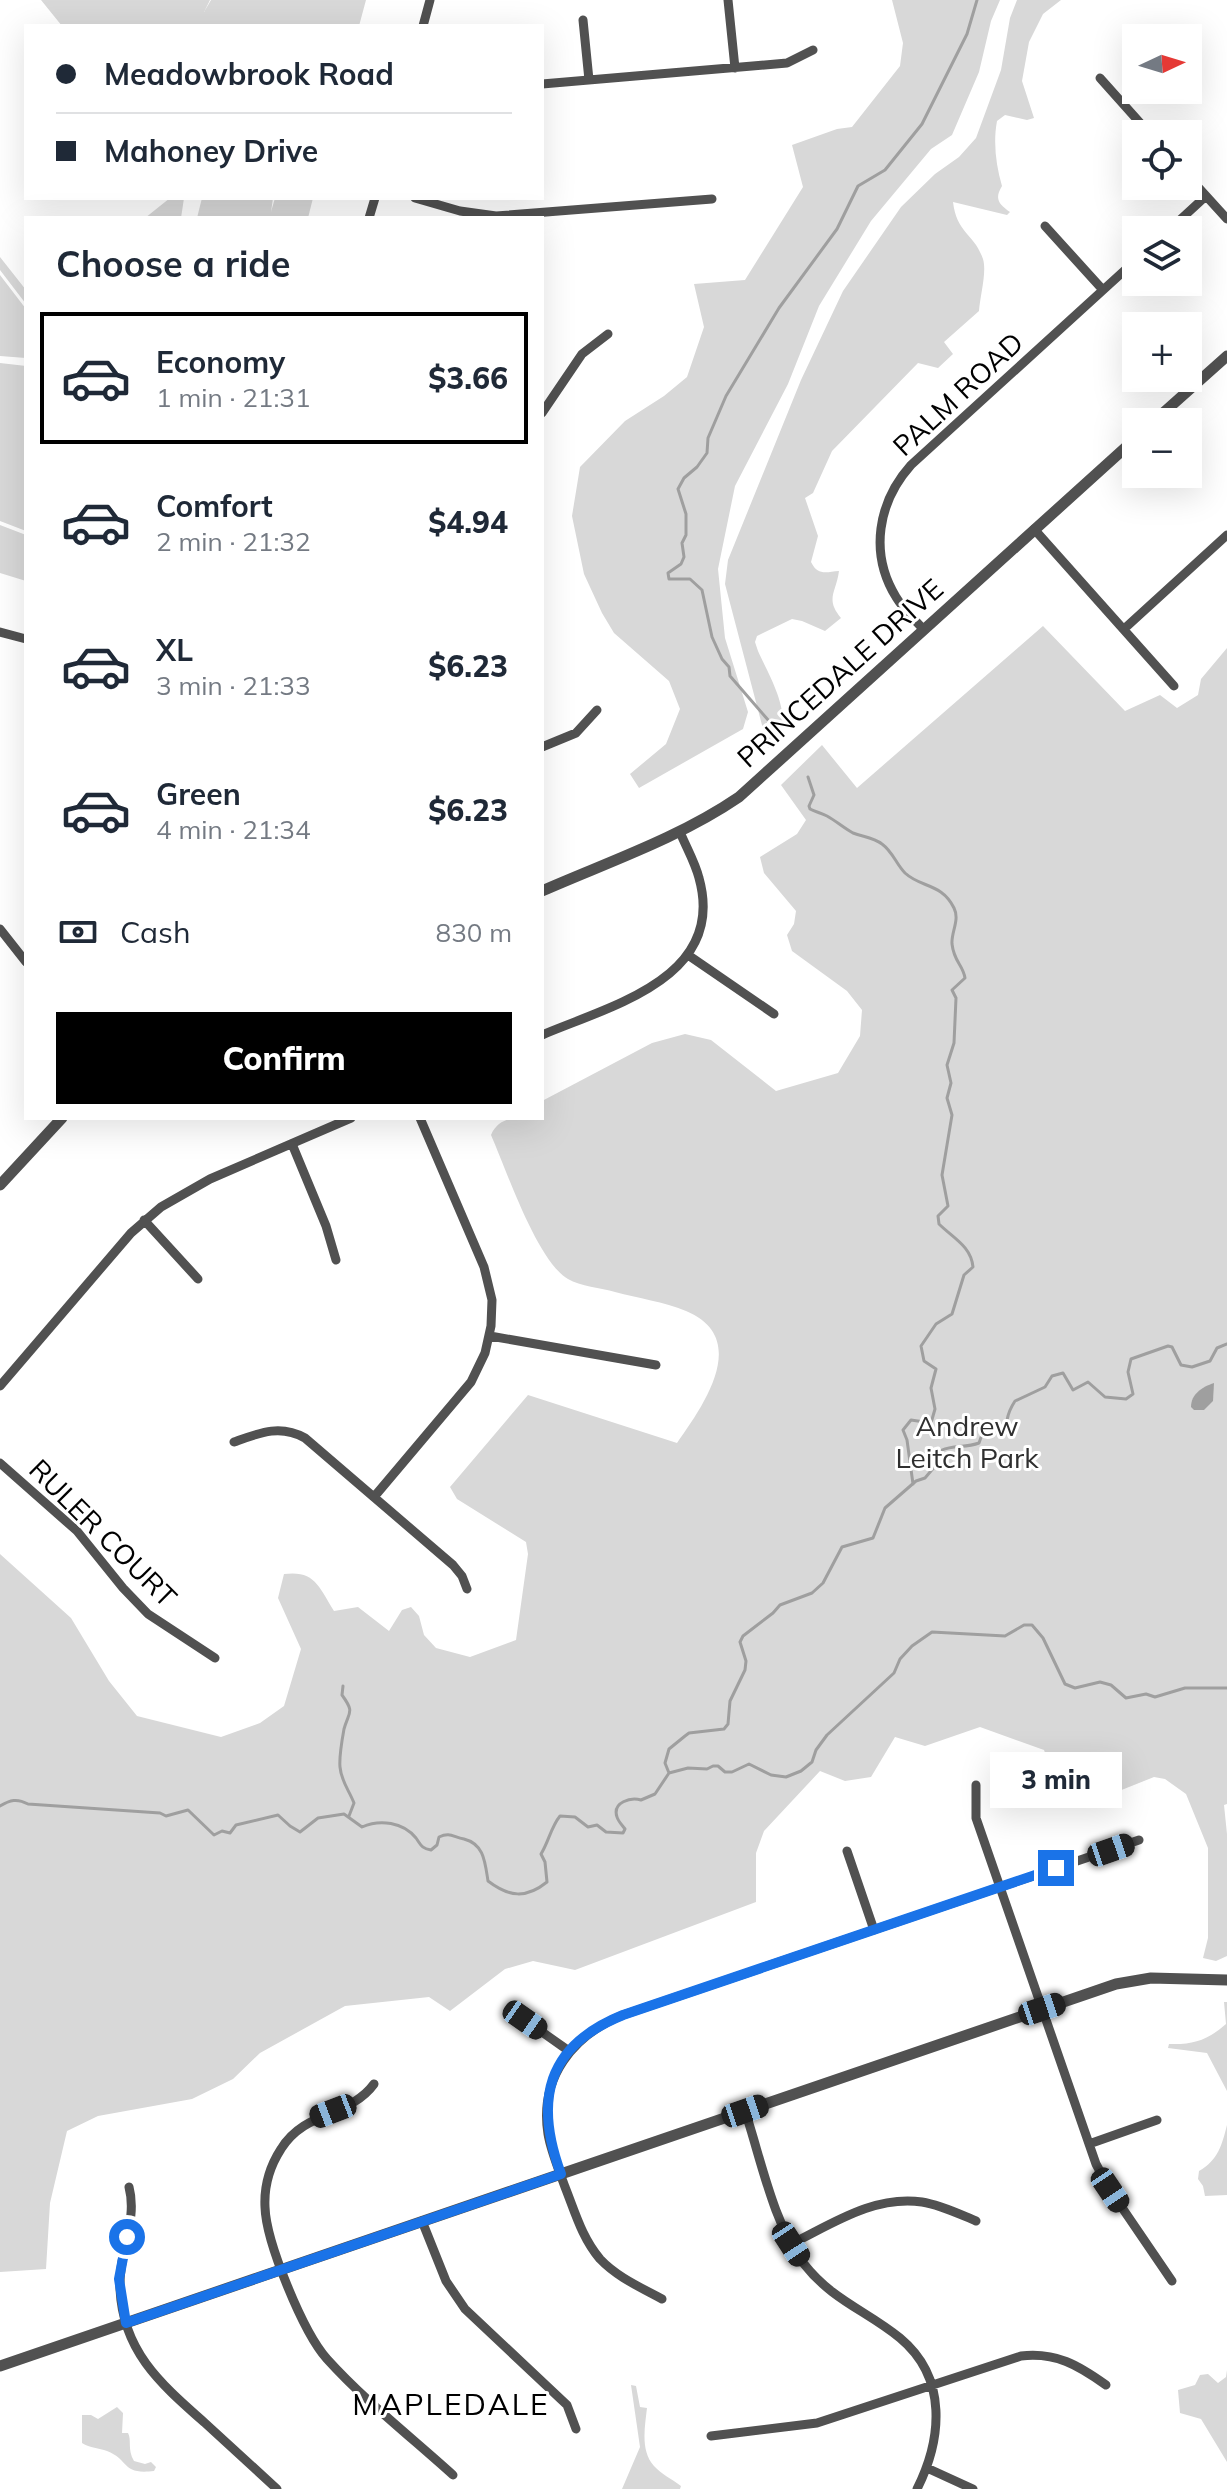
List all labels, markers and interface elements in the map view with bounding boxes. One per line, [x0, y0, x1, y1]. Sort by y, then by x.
north arrow [1122, 24, 1202, 104]
map controls [1122, 24, 1202, 488]
text: Meadowbrook Road [104, 55, 394, 93]
button: locate [1122, 120, 1202, 200]
text: Mahoney Drive [104, 132, 318, 170]
button: layers [1122, 216, 1202, 296]
text: Choose a ride [56, 241, 290, 286]
button: + [1122, 312, 1202, 392]
street label: PALM ROAD [885, 324, 1030, 463]
icon: car [60, 342, 132, 414]
text: Economy [156, 343, 285, 381]
text: $3.66 [428, 359, 508, 397]
text: 1 min · 21:31 [156, 381, 311, 414]
button: − [1122, 408, 1202, 488]
icon: car [60, 486, 132, 558]
text: Comfort [156, 487, 273, 525]
text: $4.94 [428, 503, 508, 541]
text: 2 min · 21:32 [156, 525, 311, 558]
street label: PRINCEDALE DRIVE [729, 571, 950, 774]
icon: car [60, 630, 132, 702]
text: XL [156, 631, 193, 669]
text: $6.23 [428, 647, 508, 685]
text: 3 min · 21:33 [156, 669, 311, 702]
icon: car [60, 774, 132, 846]
text: Green [156, 775, 241, 813]
text: $6.23 [428, 791, 508, 829]
text: 4 min · 21:34 [156, 813, 311, 846]
icon: cash [56, 910, 100, 954]
text: Cash [120, 913, 191, 951]
text: 830 m [436, 916, 512, 949]
button: Confirm [56, 1012, 512, 1104]
park label: Andrew Leitch Park [895, 1408, 1039, 1475]
street label: RULER COURT [22, 1451, 185, 1614]
callout: 3 min [990, 1752, 1122, 1808]
text: 3 min [1021, 1763, 1091, 1796]
car [1084, 1831, 1138, 1869]
route end [1038, 1850, 1074, 1886]
car [1015, 1990, 1069, 2028]
car [498, 1996, 552, 2044]
car [306, 2091, 360, 2131]
car [718, 2092, 772, 2130]
car [1087, 2163, 1133, 2217]
car [768, 2217, 814, 2271]
route start [109, 2219, 145, 2255]
district label: MAPLEDALE [352, 2385, 550, 2423]

